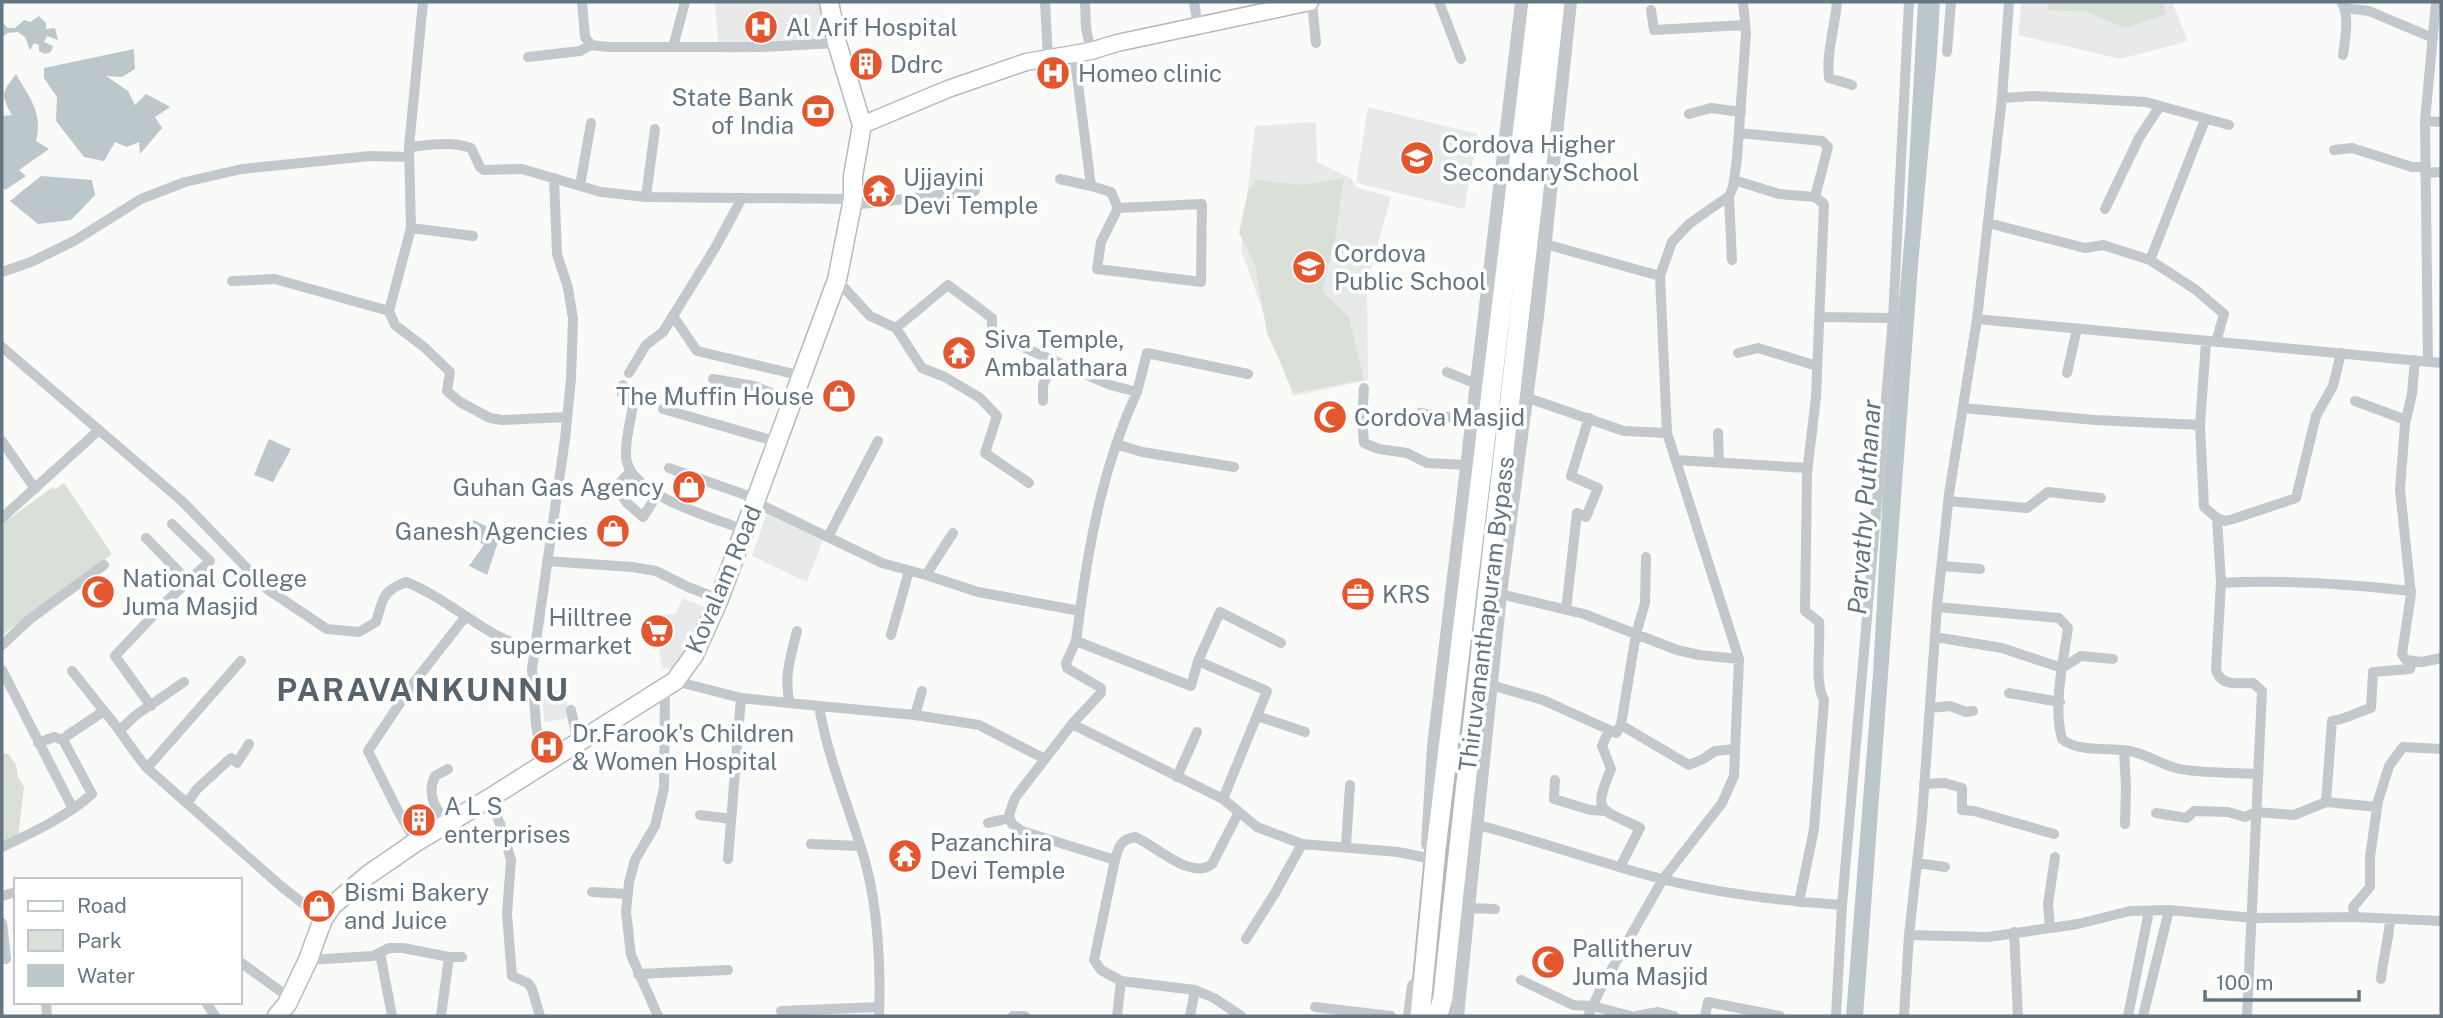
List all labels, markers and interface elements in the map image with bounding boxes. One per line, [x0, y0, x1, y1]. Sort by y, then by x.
hospital icon: Al Arif Hospital [742, 8, 780, 46]
place label: Al Arif Hospital [786, 13, 958, 41]
building icon: Ddrc [847, 45, 885, 83]
place label: Ddrc [890, 50, 943, 78]
hospital icon: Homeo clinic [1034, 54, 1072, 92]
place label: Homeo clinic [1078, 59, 1222, 87]
place label: State Bank of India [671, 83, 794, 139]
bank icon: State Bank of India [799, 92, 837, 130]
place label: Cordova Higher SecondarySchool [1442, 130, 1639, 186]
school or university icon: Cordova Higher SecondarySchool [1398, 139, 1436, 177]
place label: Ujjayini Devi Temple [903, 163, 1038, 219]
temple icon: Ujjayini Devi Temple [860, 172, 898, 210]
place label: Cordova Public School [1334, 239, 1487, 295]
school or university icon: Cordova Public School [1290, 248, 1328, 286]
place label: Siva Temple, Ambalathara [984, 325, 1128, 381]
temple icon: Siva Temple, Ambalathara [940, 334, 978, 372]
shop icon: The Muffin House [820, 377, 858, 415]
place label: The Muffin House [616, 382, 814, 410]
mosque icon: Cordova Masjid [1311, 398, 1349, 436]
water label: Parvathy Puthanar [1841, 398, 1887, 616]
place label: Cordova Masjid [1354, 403, 1525, 431]
street label: Thiruvananthapuram Bypass [1453, 455, 1519, 773]
shop icon: Guhan Gas Agency [670, 468, 708, 506]
place label: Guhan Gas Agency [453, 473, 664, 501]
street label: Kovalam Road [679, 501, 767, 657]
shop icon: Ganesh Agencies [594, 512, 632, 550]
place label: Ganesh Agencies [395, 517, 588, 545]
place label: National College Juma Masjid [122, 564, 307, 620]
mosque icon: National College Juma Masjid [79, 573, 117, 611]
office icon: KRS [1339, 575, 1377, 613]
place label: KRS [1382, 580, 1430, 608]
place label: Hilltree supermarket [490, 603, 632, 659]
supermarket icon: Hilltree supermarket [638, 612, 676, 650]
district label: PARAVANKUNNU [276, 671, 570, 708]
place label: Dr.Farook's Children & Women Hospital [572, 719, 794, 775]
hospital icon: Dr.Farook's Children & Women Hospital [528, 728, 566, 766]
place label: A L S enterprises [444, 792, 570, 848]
building icon: A L S enterprises [400, 801, 438, 839]
place label: Pazanchira Devi Temple [930, 828, 1065, 884]
temple icon: Pazanchira Devi Temple [886, 837, 924, 875]
legend [14, 878, 242, 1004]
place label: Bismi Bakery and Juice [344, 878, 489, 934]
shop icon: Bismi Bakery and Juice [300, 887, 338, 925]
text: Road [77, 893, 127, 918]
text: Park [77, 928, 122, 953]
place label: Pallitheruv Juma Masjid [1572, 934, 1708, 990]
mosque icon: Pallitheruv Juma Masjid [1529, 943, 1567, 981]
scale bar [2205, 958, 2359, 1002]
text: Water [77, 963, 135, 988]
text: 100 m [2216, 970, 2273, 995]

